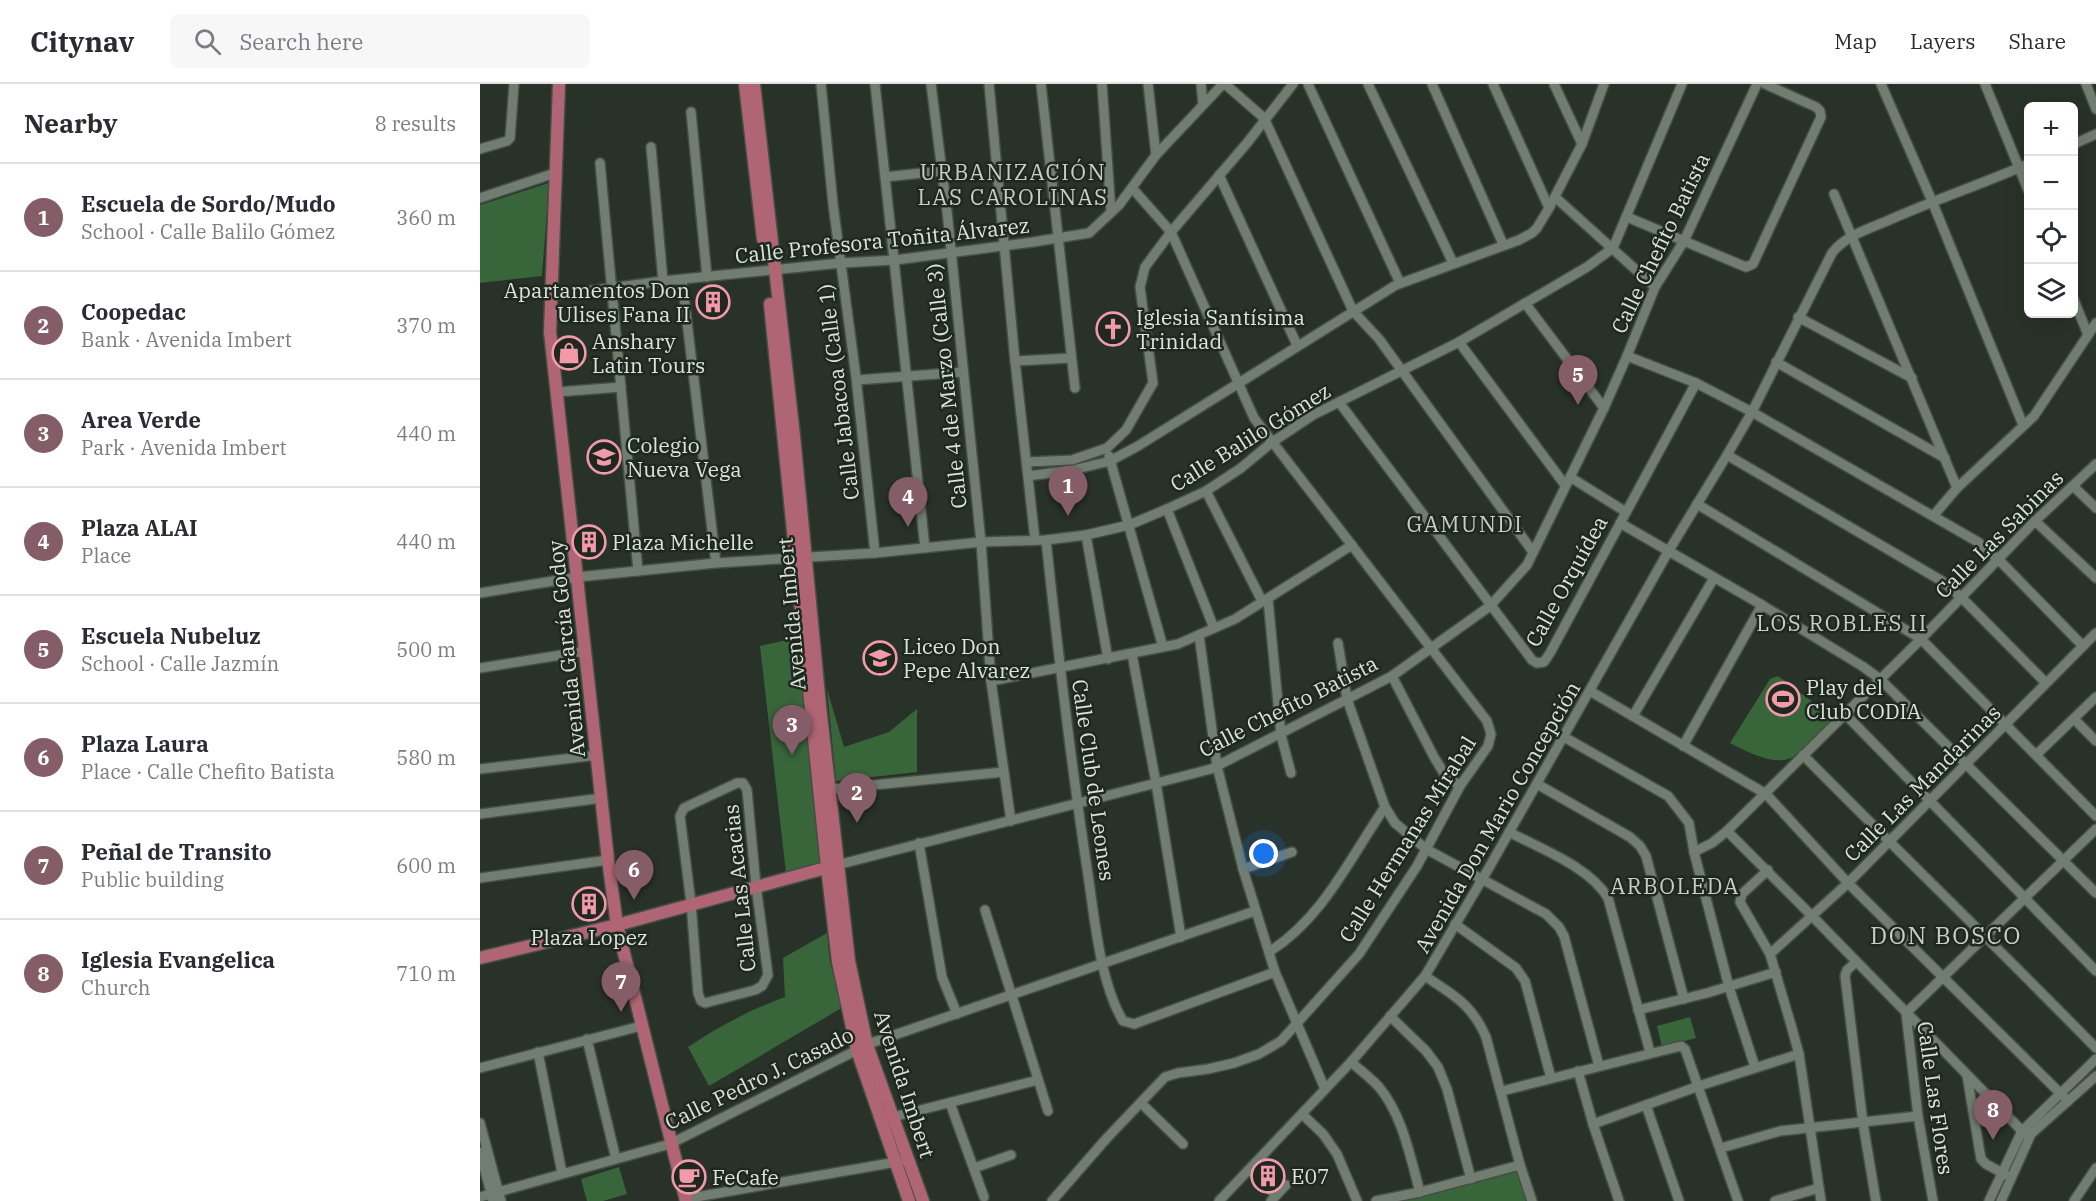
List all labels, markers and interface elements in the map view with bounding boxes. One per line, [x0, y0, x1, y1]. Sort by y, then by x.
search box [170, 14, 590, 68]
text: Citynav [30, 23, 134, 60]
icon: search [191, 25, 224, 58]
text: Search here [239, 27, 363, 56]
text: Map [1834, 27, 1877, 55]
text: Layers [1910, 27, 1976, 55]
text: Share [2009, 27, 2066, 55]
map controls [2024, 102, 2078, 318]
button: + [2024, 102, 2078, 156]
text: Nearby [24, 106, 118, 140]
text: 8 results [375, 110, 456, 137]
street label: Calle Chefito Batista [1604, 148, 1716, 338]
button: − [2024, 156, 2078, 210]
district label: URBANIZACIÓN LAS CAROLINAS [918, 157, 1108, 211]
text: Escuela de Sordo/Mudo [81, 189, 336, 218]
text: 1 [38, 204, 50, 231]
text: 360 m [396, 204, 456, 231]
button: locate [2024, 210, 2078, 264]
street label: Calle Profesora Toñita Álvarez [733, 211, 1031, 269]
text: School · Calle Balilo Gómez [81, 218, 335, 245]
street label: Calle 4 de Marzo (Calle 3) [919, 262, 973, 510]
button: layers [2024, 264, 2078, 318]
place label: Apartamentos Don Ulises Fana II [504, 276, 690, 328]
street label: Calle Jabacoa (Calle 1) [811, 282, 865, 502]
building icon: Apartamentos Don Ulises Fana II [695, 284, 731, 320]
text: Coopedac [81, 297, 186, 326]
place label: Iglesia Santísima Trinidad [1136, 303, 1305, 355]
church icon: Iglesia Santísima Trinidad [1095, 311, 1131, 347]
text: 2 [38, 312, 50, 339]
text: 370 m [396, 312, 456, 339]
text: Bank · Avenida Imbert [81, 326, 292, 353]
place label: Anshary Latin Tours [592, 327, 705, 379]
shop icon: Anshary Latin Tours [551, 335, 587, 371]
pin: 5 [1558, 356, 1598, 405]
street label: Calle Balilo Gómez [1165, 376, 1335, 498]
text: Area Verde [81, 405, 201, 434]
text: 3 [38, 420, 50, 447]
text: 440 m [396, 420, 456, 447]
place label: Colegio Nueva Vega [627, 431, 742, 483]
text: Park · Avenida Imbert [81, 434, 287, 461]
school or university icon: Colegio Nueva Vega [586, 439, 622, 475]
street label: Calle Las Sabinas [1929, 464, 2069, 604]
pin: 1 [1048, 466, 1088, 516]
pin: 4 [888, 478, 928, 527]
district label: GAMUNDI [1407, 509, 1523, 538]
street label: Calle Orquídea [1518, 510, 1614, 652]
text: Plaza ALAI [81, 513, 198, 542]
building icon: Plaza Michelle [571, 524, 607, 560]
text: 4 [38, 528, 50, 555]
text: 440 m [396, 528, 456, 555]
place label: Plaza Michelle [612, 528, 754, 556]
street label: Avenida Imbert [770, 536, 812, 692]
street label: Avenida García Godoy [541, 538, 591, 759]
text: Place [81, 542, 131, 569]
district label: LOS ROBLES II [1756, 608, 1928, 637]
text: Escuela Nubeluz [81, 621, 261, 650]
place label: Liceo Don Pepe Alvarez [903, 632, 1030, 684]
text: 5 [38, 636, 50, 663]
text: 500 m [396, 636, 456, 663]
school or university icon: Liceo Don Pepe Alvarez [862, 640, 898, 676]
street label: Calle Chefito Batista [1194, 649, 1382, 763]
text: School · Calle Jazmín [81, 650, 279, 677]
place label: Play del Club CODIA [1806, 673, 1922, 725]
street label: Avenida Don Mario Concepción [1408, 676, 1586, 958]
street label: Calle Club de Leones [1066, 677, 1122, 883]
sports icon: Play del Club CODIA [1765, 681, 1801, 717]
street label: Calle Las Mandarinas [1837, 698, 2007, 868]
pin: 3 [772, 706, 812, 755]
text: Plaza Laura [81, 729, 209, 758]
street label: Calle Hermanas Mirabal [1332, 731, 1482, 947]
text: 6 [38, 744, 50, 771]
text: 580 m [396, 744, 456, 771]
text: Place · Calle Chefito Batista [81, 758, 335, 785]
pin: 2 [838, 774, 877, 823]
street label: Calle Las Acacias [716, 803, 762, 973]
text: Peñal de Transito [81, 837, 272, 866]
your location [1249, 839, 1278, 868]
pin: 6 [614, 850, 654, 900]
text: 7 [38, 852, 50, 879]
text: 600 m [396, 852, 456, 879]
text: Public building [81, 866, 224, 893]
district label: ARBOLEDA [1610, 871, 1740, 900]
building icon: Plaza Lopez [571, 886, 607, 922]
district label: DON BOSCO [1870, 919, 2022, 951]
place label: Plaza Lopez [530, 923, 648, 951]
text: Iglesia Evangelica [81, 945, 275, 974]
text: 8 [38, 960, 50, 987]
text: 710 m [396, 960, 456, 987]
pin: 7 [602, 962, 640, 1012]
text: Church [81, 974, 151, 1001]
street label: Avenida Imbert [868, 1007, 942, 1161]
street label: Calle Las Flores [1911, 1019, 1961, 1177]
street label: Calle Pedro J. Casado [660, 1020, 858, 1136]
pin: 8 [1974, 1090, 2012, 1140]
building icon: E07 [1250, 1158, 1286, 1194]
cafe icon: FeCafe [671, 1159, 707, 1195]
place label: E07 [1291, 1162, 1330, 1190]
place label: FeCafe [712, 1163, 779, 1191]

